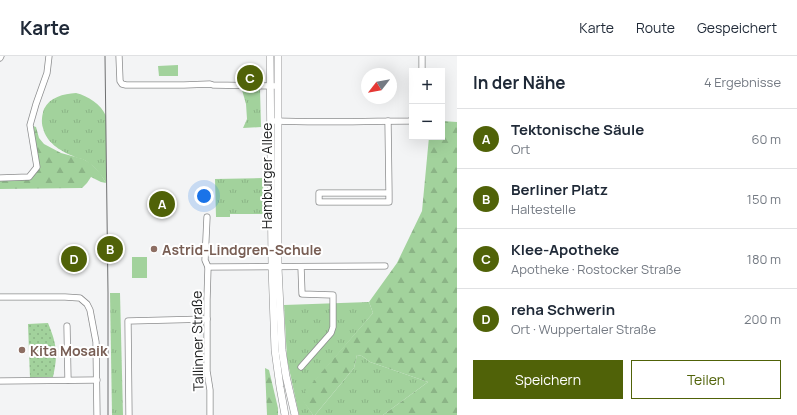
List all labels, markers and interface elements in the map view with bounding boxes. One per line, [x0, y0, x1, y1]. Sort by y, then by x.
text: Karte [20, 15, 70, 41]
text: Karte [579, 18, 614, 37]
text: Route [636, 18, 675, 37]
text: Gespeichert [697, 18, 777, 37]
pin: C [237, 63, 263, 93]
north arrow [361, 68, 397, 104]
map controls [409, 68, 445, 140]
button: + [409, 68, 445, 104]
text: In der Nähe [473, 71, 566, 94]
text: 4 Ergebnisse [704, 73, 781, 91]
button: − [409, 104, 445, 140]
text: Tektonische Säule [511, 119, 644, 140]
street label: Hamburger Allee [257, 123, 276, 229]
text: A [482, 130, 490, 148]
text: 60 m [751, 130, 781, 148]
text: Ort [511, 140, 530, 158]
text: Berliner Platz [511, 179, 608, 200]
your location [194, 186, 214, 206]
pin: A [149, 189, 175, 219]
text: B [482, 190, 490, 208]
text: 150 m [747, 190, 781, 208]
text: Haltestelle [511, 200, 576, 218]
pin: B [97, 234, 123, 264]
text: Klee-Apotheke [511, 239, 619, 260]
place label: Astrid-Lindgren-Schule [162, 240, 322, 259]
pin: D [61, 244, 87, 274]
marker: Astrid-Lindgren-Schule [149, 244, 159, 254]
text: C [481, 250, 491, 268]
text: 180 m [747, 250, 781, 268]
text: Apotheke · Rostocker Straße [511, 260, 681, 278]
street label: Tallinner Straße [187, 290, 207, 392]
text: reha Schwerin [511, 299, 615, 320]
text: D [481, 310, 491, 328]
text: 200 m [744, 310, 781, 328]
text: Ort · Wuppertaler Straße [511, 320, 656, 338]
place label: Kita Mosaik [30, 341, 108, 360]
marker: Kita Mosaik [17, 345, 27, 355]
button: Speichern [473, 360, 623, 399]
button: Teilen [631, 360, 781, 399]

